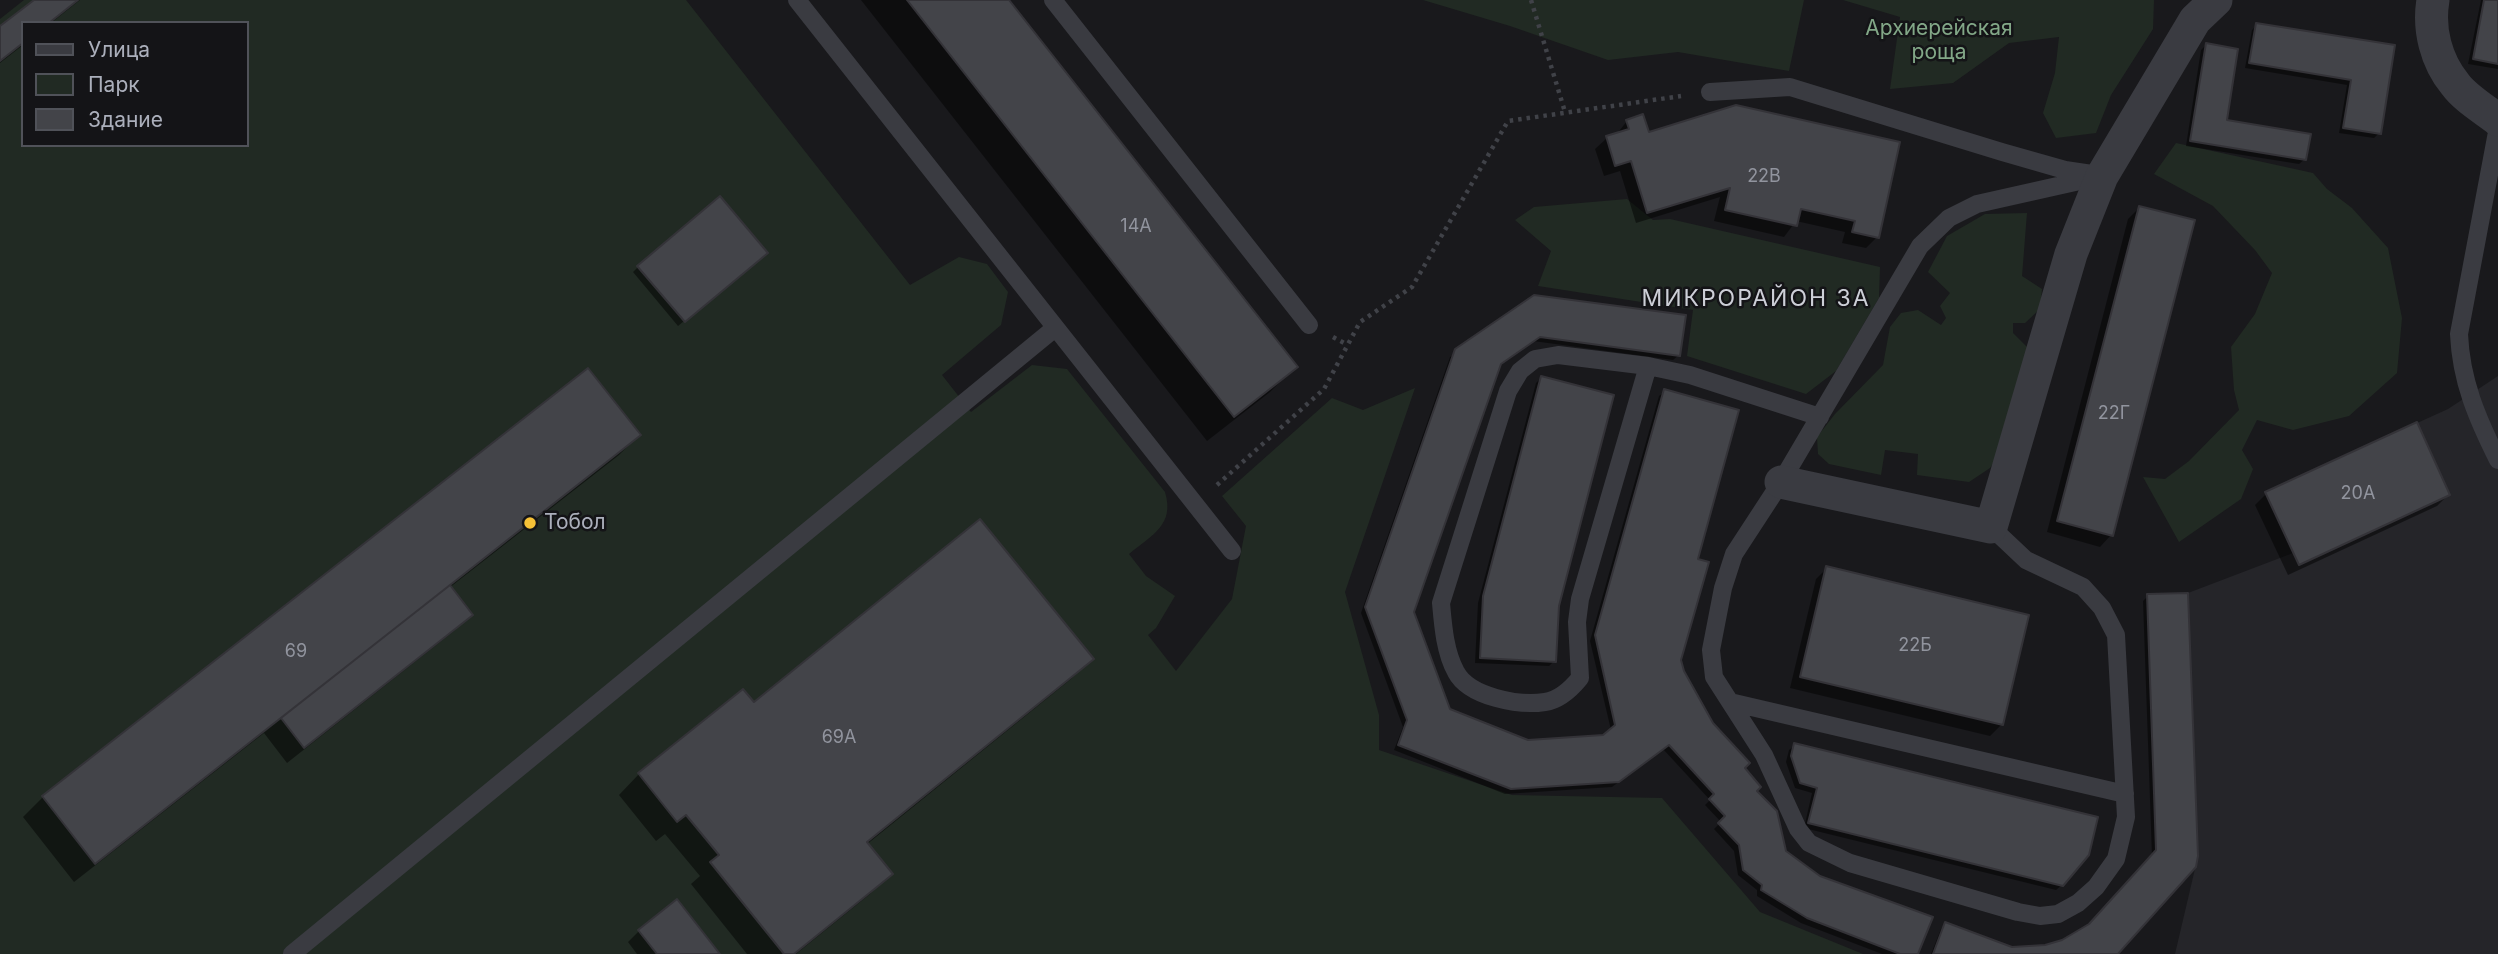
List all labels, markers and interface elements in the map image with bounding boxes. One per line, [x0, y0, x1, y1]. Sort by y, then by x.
park label: Архиерейская роща [1865, 16, 2013, 66]
legend [21, 21, 248, 147]
text: Улица [88, 37, 150, 62]
text: Парк [88, 72, 140, 97]
text: Здание [88, 107, 163, 132]
house number: 22В [1747, 166, 1781, 188]
house number: 14А [1120, 216, 1152, 238]
district label: МИКРОРАЙОН 3А [1643, 285, 1869, 313]
house number: 22Г [2098, 403, 2130, 425]
house number: 20А [2341, 483, 2375, 505]
place label: Тобол [544, 510, 606, 536]
marker: Тобол [522, 515, 538, 531]
house number: 22Б [1898, 635, 1932, 657]
house number: 69 [285, 641, 307, 663]
house number: 69А [822, 727, 856, 749]

